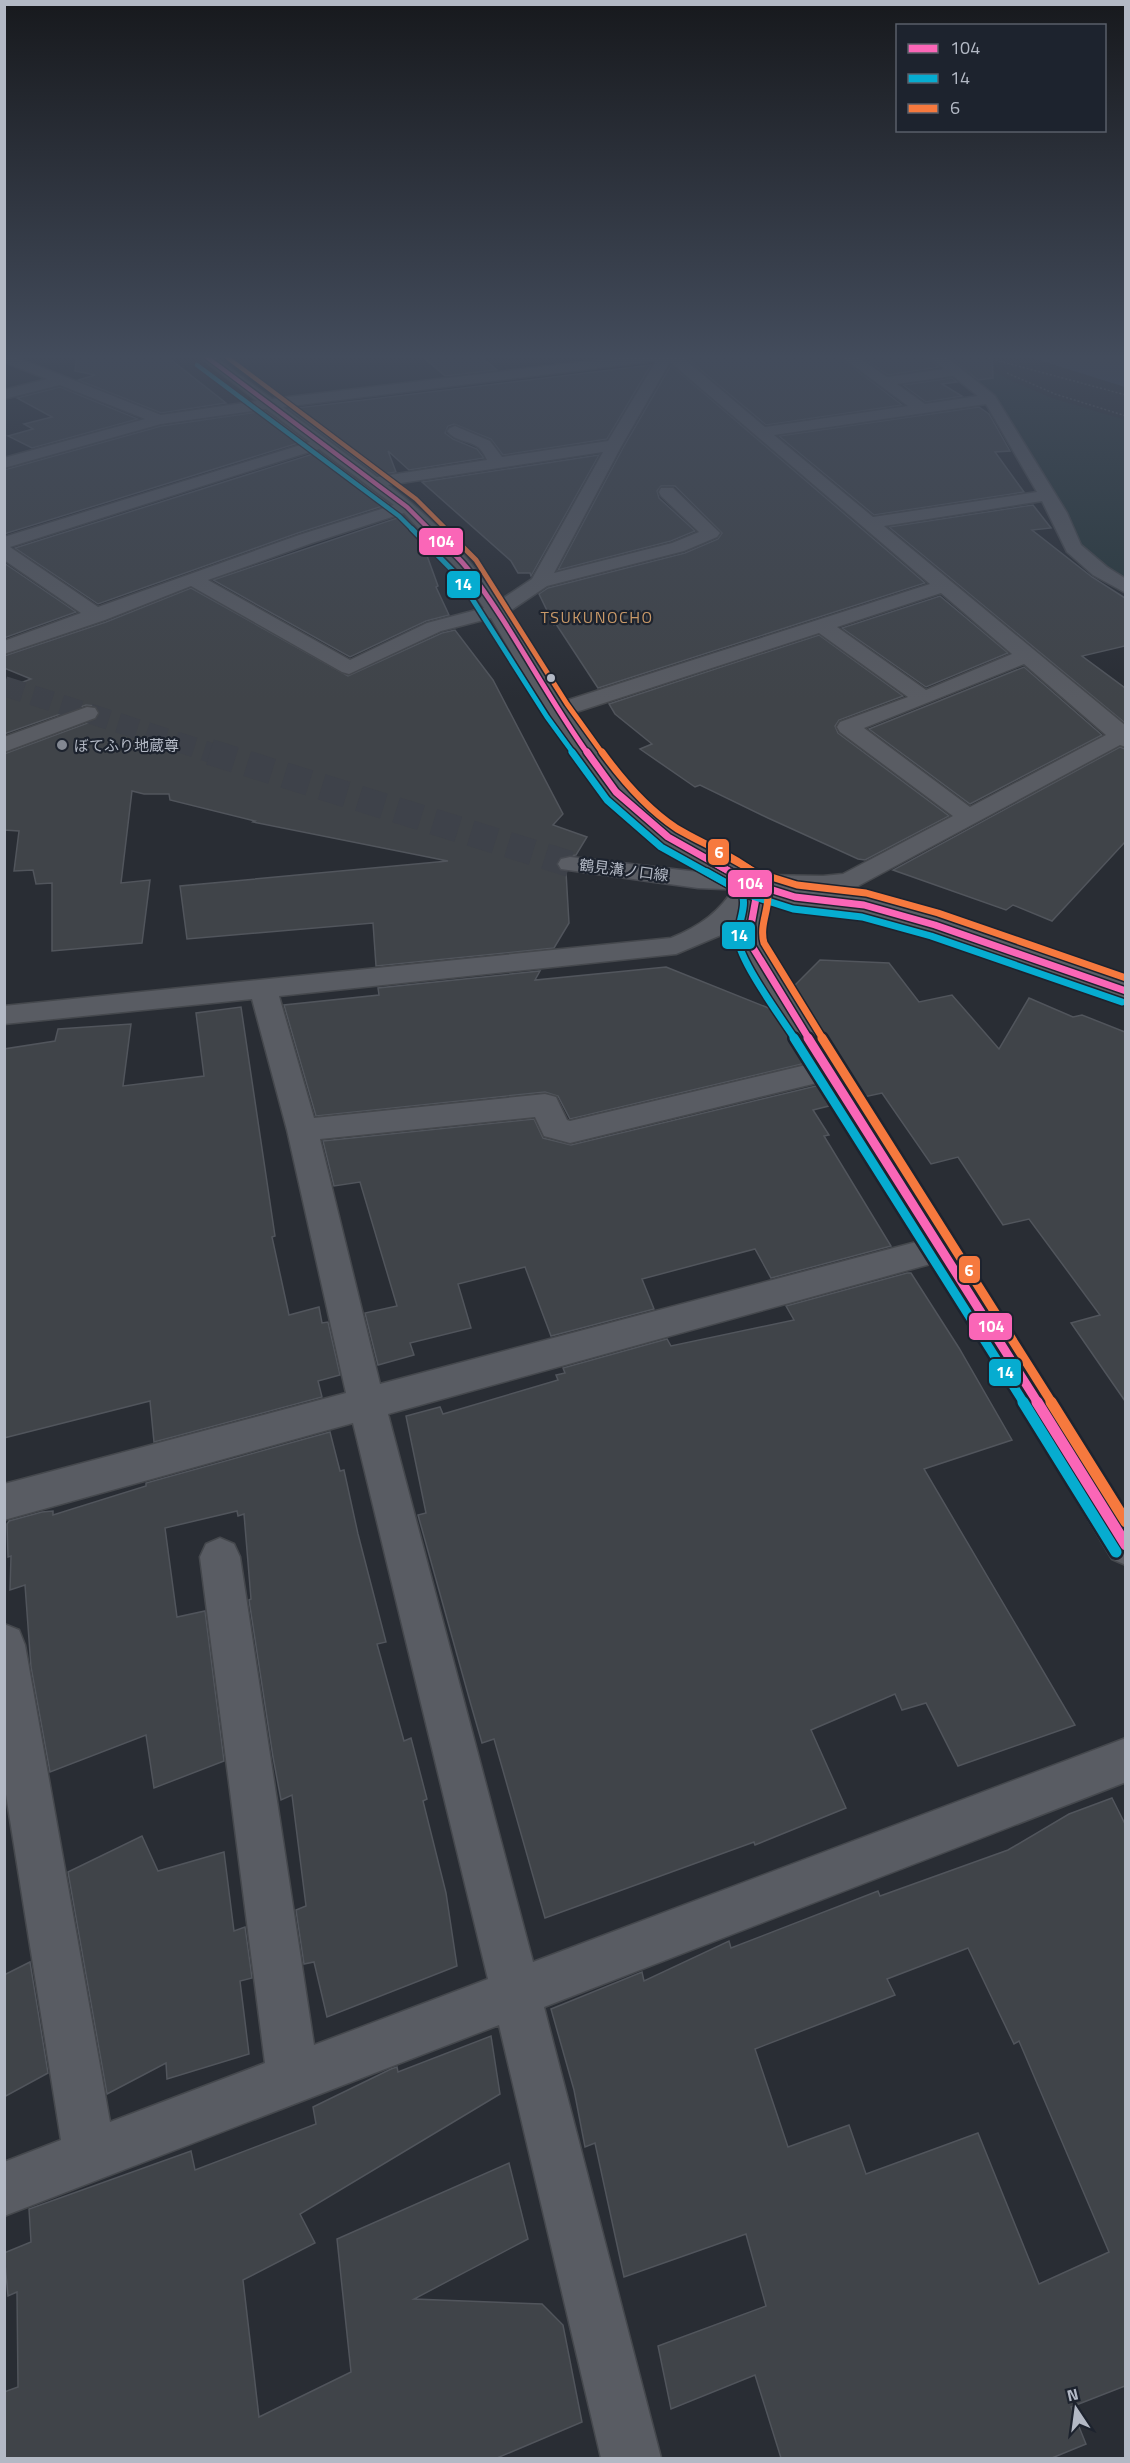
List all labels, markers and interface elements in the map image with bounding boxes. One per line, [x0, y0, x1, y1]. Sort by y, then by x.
legend [896, 24, 1106, 132]
text: 104 [950, 34, 980, 61]
text: 14 [950, 64, 970, 91]
text: 6 [950, 94, 960, 121]
line badge: 104 [418, 527, 464, 556]
text: 104 [428, 529, 454, 553]
line badge: 14 [446, 570, 481, 599]
text: 14 [454, 572, 472, 596]
district label: TSUKUNOCHO [540, 605, 654, 629]
unlabelled marker [545, 672, 557, 684]
place label: ぼてふり地蔵尊 [74, 734, 179, 757]
marker: ぼてふり地蔵尊 [55, 738, 69, 752]
line badge: 6 [707, 838, 730, 866]
text: 6 [715, 840, 724, 864]
street label: 鶴見溝ノ口線 [578, 853, 670, 887]
line badge: 104 [727, 869, 773, 898]
text: 104 [737, 871, 763, 895]
line badge: 14 [721, 921, 756, 950]
text: 14 [730, 923, 748, 947]
line badge: 6 [958, 1255, 981, 1284]
text: 6 [965, 1258, 974, 1282]
line badge: 104 [968, 1312, 1013, 1341]
text: 104 [978, 1314, 1004, 1338]
line badge: 14 [988, 1358, 1022, 1387]
text: 14 [996, 1360, 1014, 1384]
north arrow [1046, 2379, 1106, 2439]
text: N [1065, 2381, 1081, 2407]

